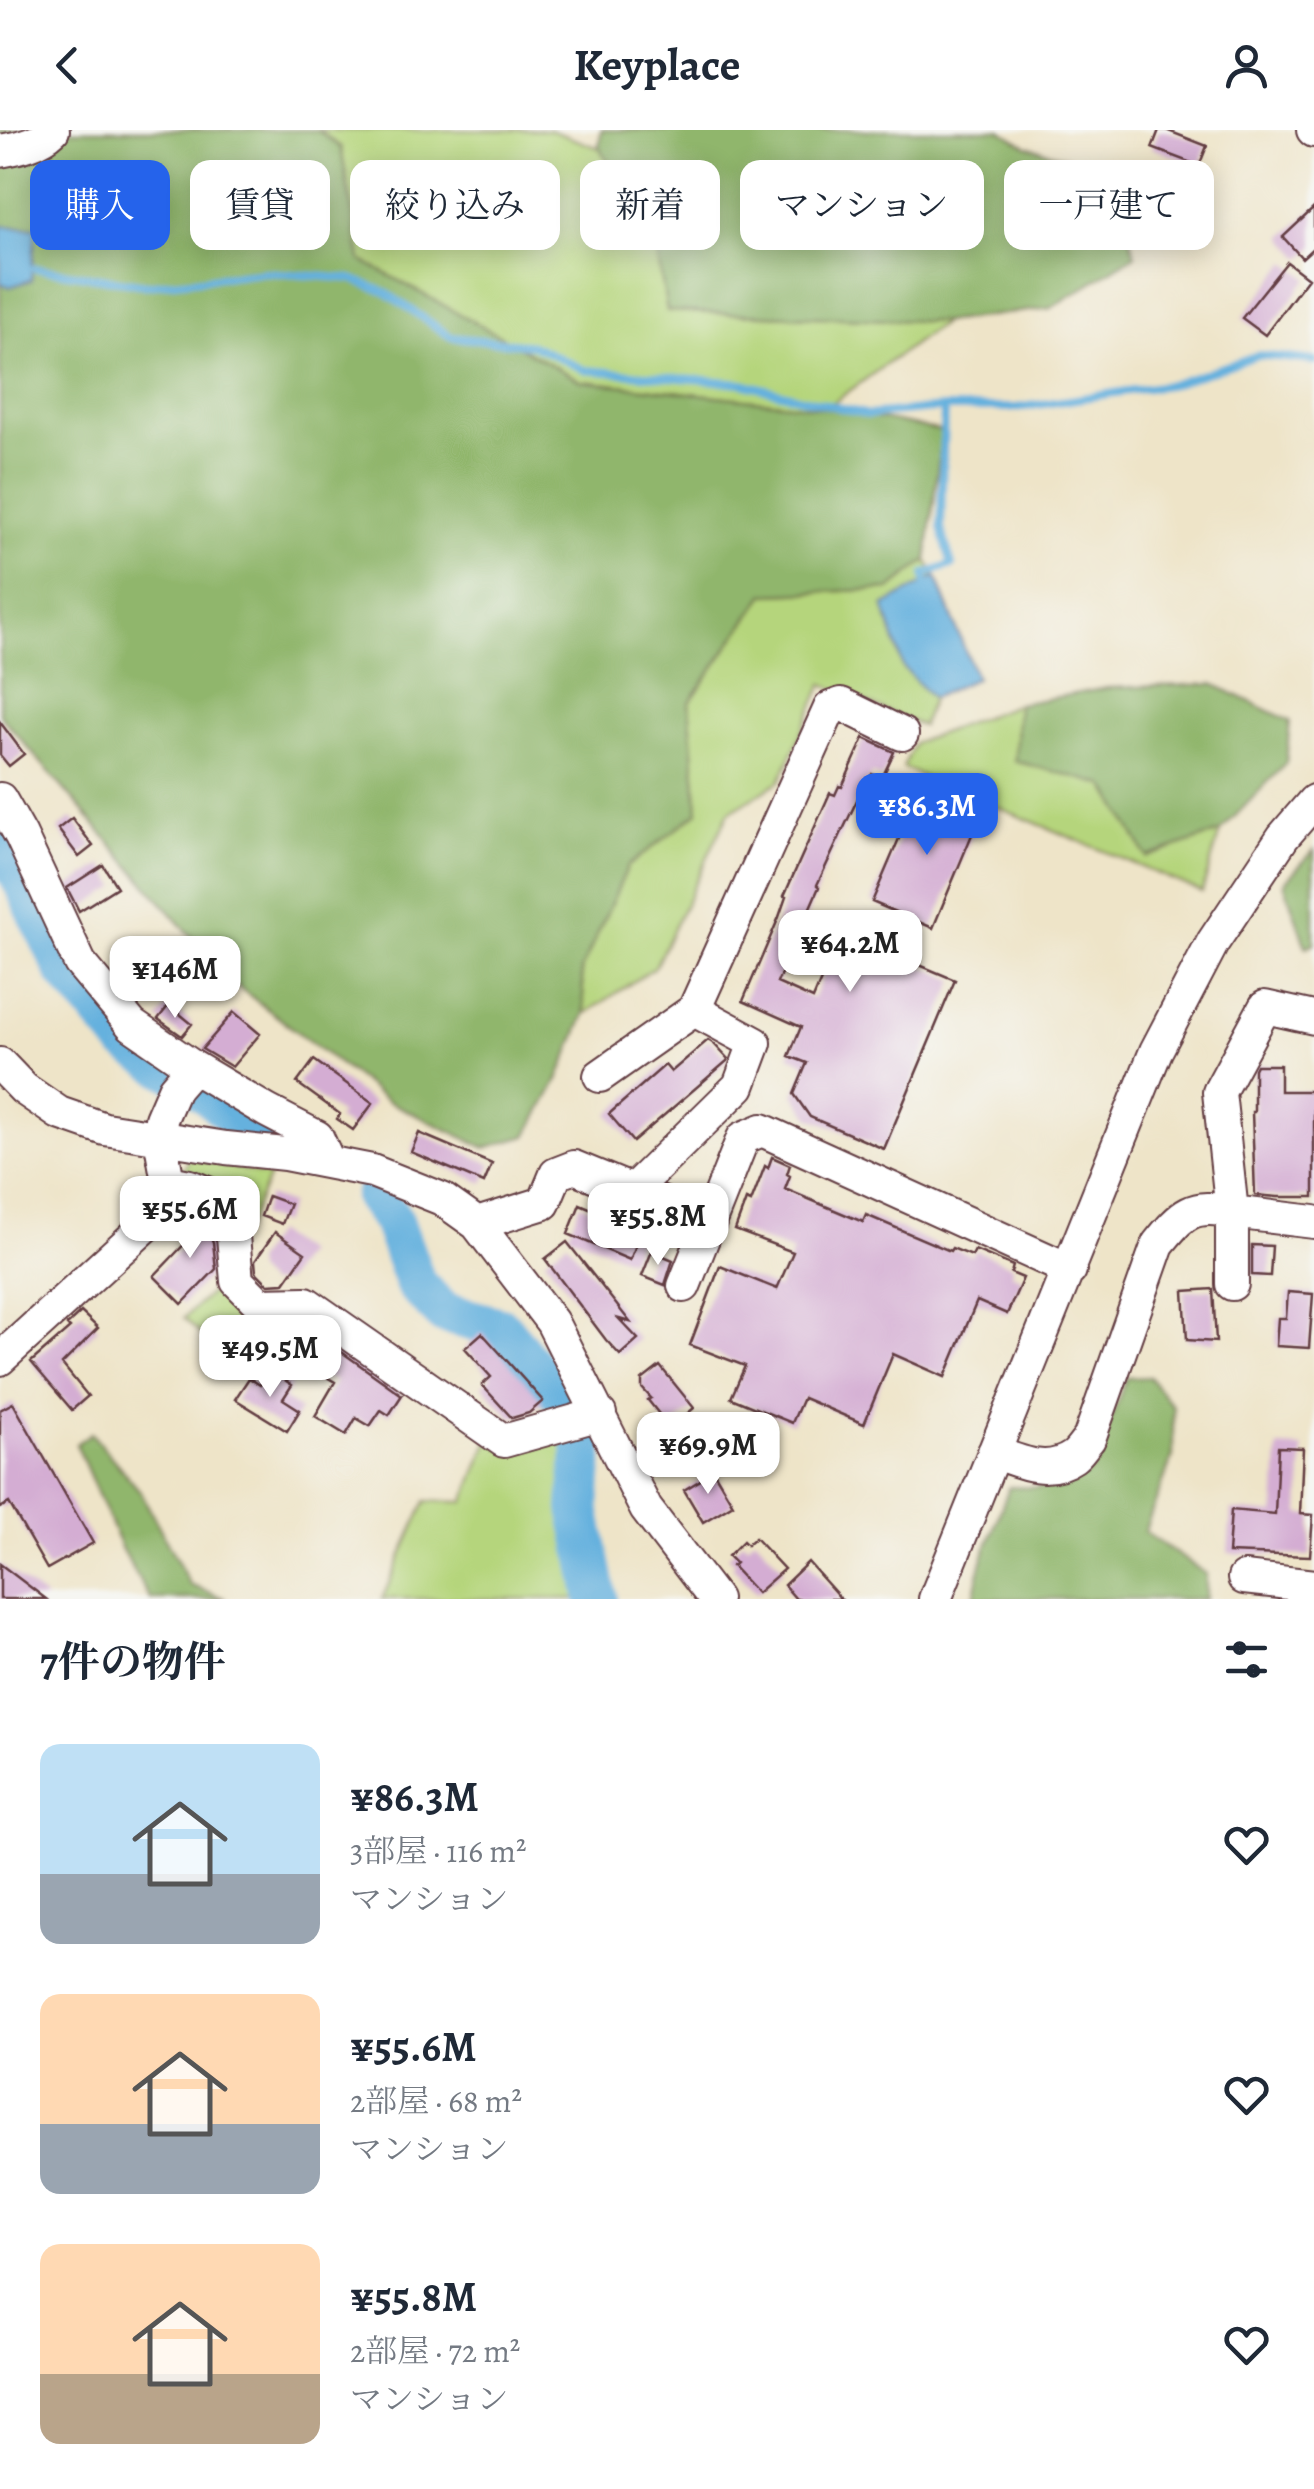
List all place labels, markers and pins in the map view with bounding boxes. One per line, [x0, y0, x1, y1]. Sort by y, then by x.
pin: ¥86.3M [846, 773, 1008, 858]
pin: ¥64.2M [769, 910, 931, 995]
pin: ¥146M [105, 936, 245, 1021]
pin: ¥55.6M [109, 1176, 271, 1261]
pin: ¥55.8M [577, 1183, 739, 1268]
pin: ¥49.5M [189, 1315, 351, 1400]
pin: ¥69.9M [627, 1412, 789, 1497]

